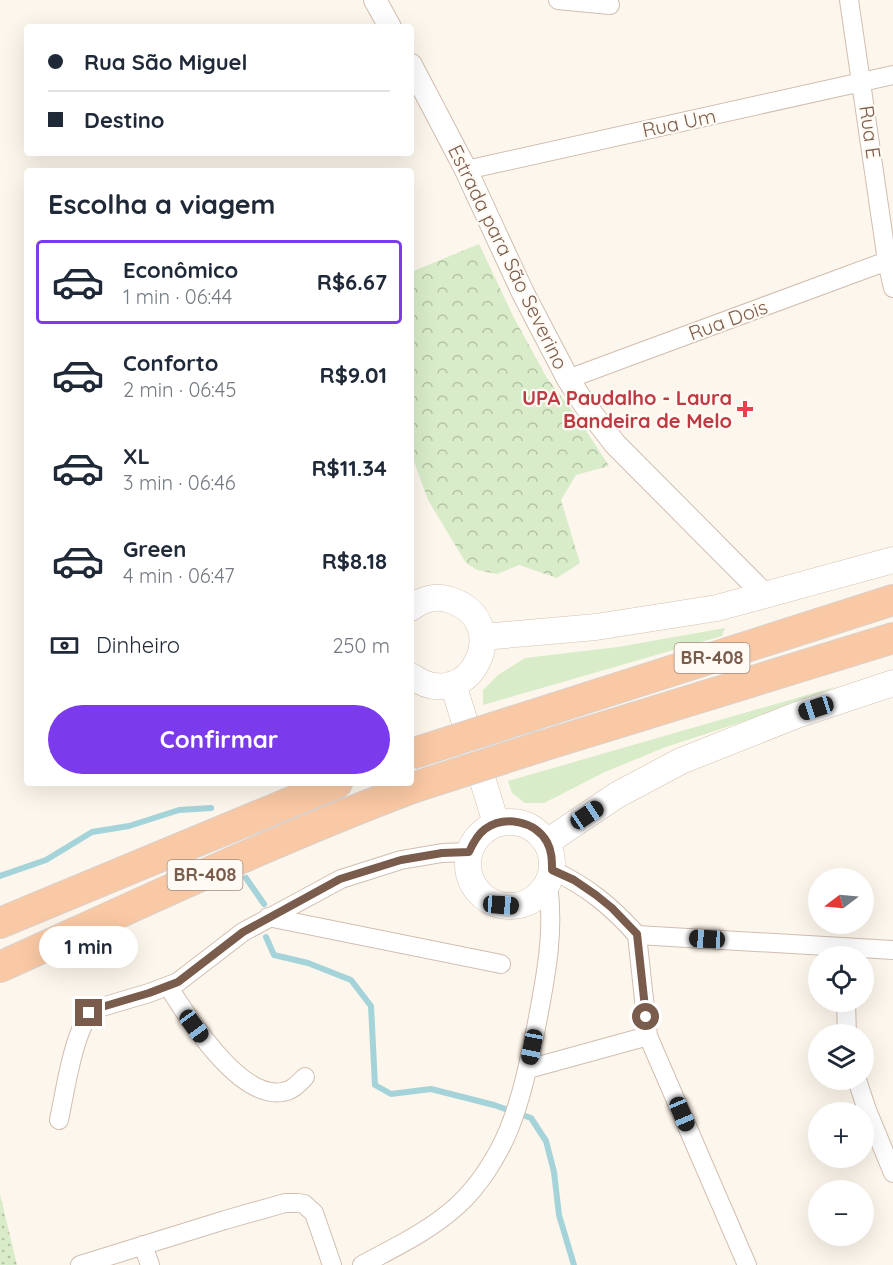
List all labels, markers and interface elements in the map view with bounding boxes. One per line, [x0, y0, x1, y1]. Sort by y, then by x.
text: Rua São Miguel [84, 48, 248, 76]
street label: Rua Um [640, 103, 718, 143]
street label: Rua E [854, 104, 887, 160]
text: Destino [84, 106, 165, 134]
street label: Estrada para São Severino [443, 140, 574, 373]
text: Escolha a viagem [48, 187, 276, 221]
icon: car [51, 255, 105, 309]
text: Econômico [123, 256, 238, 284]
text: R$6.67 [317, 268, 387, 296]
text: 1 min · 06:44 [123, 284, 232, 309]
street label: Rua Dois [685, 294, 771, 345]
icon: car [51, 348, 105, 402]
text: Conforto [123, 349, 218, 377]
text: R$9.01 [320, 361, 387, 389]
text: 2 min · 06:45 [123, 377, 236, 402]
place label: UPA Paudalho - Laura Bandeira de Melo [522, 385, 732, 433]
marker: UPA Paudalho - Laura Bandeira de Melo [736, 400, 754, 418]
icon: car [51, 441, 105, 495]
text: XL [123, 442, 150, 470]
text: R$11.34 [311, 454, 387, 482]
text: 3 min · 06:46 [123, 470, 236, 495]
icon: car [51, 534, 105, 588]
text: Green [123, 535, 186, 563]
text: R$8.18 [322, 547, 387, 575]
text: 4 min · 06:47 [123, 563, 235, 588]
icon: cash [48, 629, 81, 662]
text: Dinheiro [96, 631, 180, 659]
text: 250 m [332, 633, 390, 658]
road number: BR-408 [674, 643, 750, 673]
car [796, 694, 836, 722]
button: Confirmar [48, 705, 390, 774]
car [567, 797, 607, 833]
road number: BR-408 [168, 860, 242, 890]
north arrow [808, 868, 874, 934]
map controls [808, 868, 874, 1246]
car [482, 895, 520, 915]
callout: 1 min [40, 926, 138, 968]
car [689, 929, 725, 949]
text: 1 min [64, 934, 113, 959]
button: locate [808, 946, 874, 1012]
route end [75, 999, 102, 1026]
route start [632, 1003, 659, 1030]
car [176, 1006, 212, 1046]
button: layers [808, 1024, 874, 1090]
car [520, 1028, 544, 1066]
car [667, 1094, 697, 1134]
button: + [808, 1102, 874, 1168]
button: − [808, 1180, 874, 1246]

